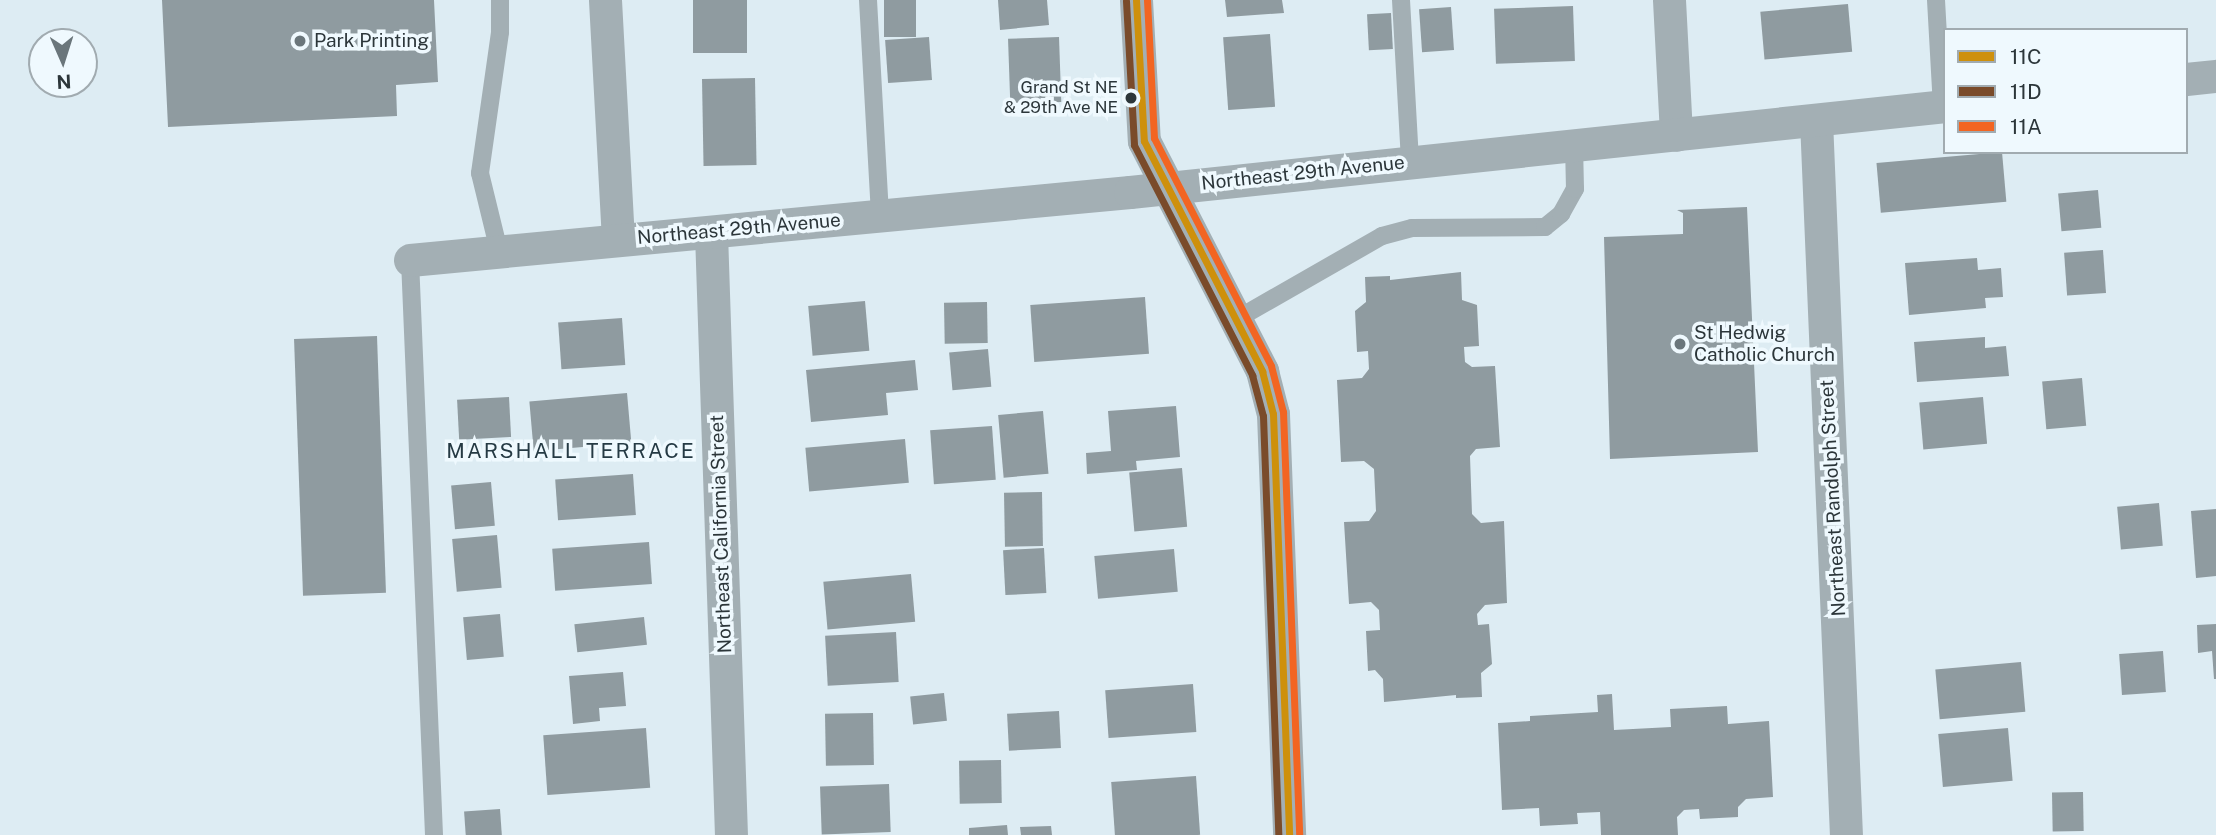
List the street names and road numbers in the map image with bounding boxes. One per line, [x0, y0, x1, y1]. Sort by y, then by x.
street label: Northeast 29th Avenue [1200, 151, 1406, 195]
street label: Northeast 29th Avenue [636, 209, 842, 249]
street label: Northeast Randolph Street [1815, 379, 1851, 617]
street label: Northeast California Street [705, 414, 737, 654]

